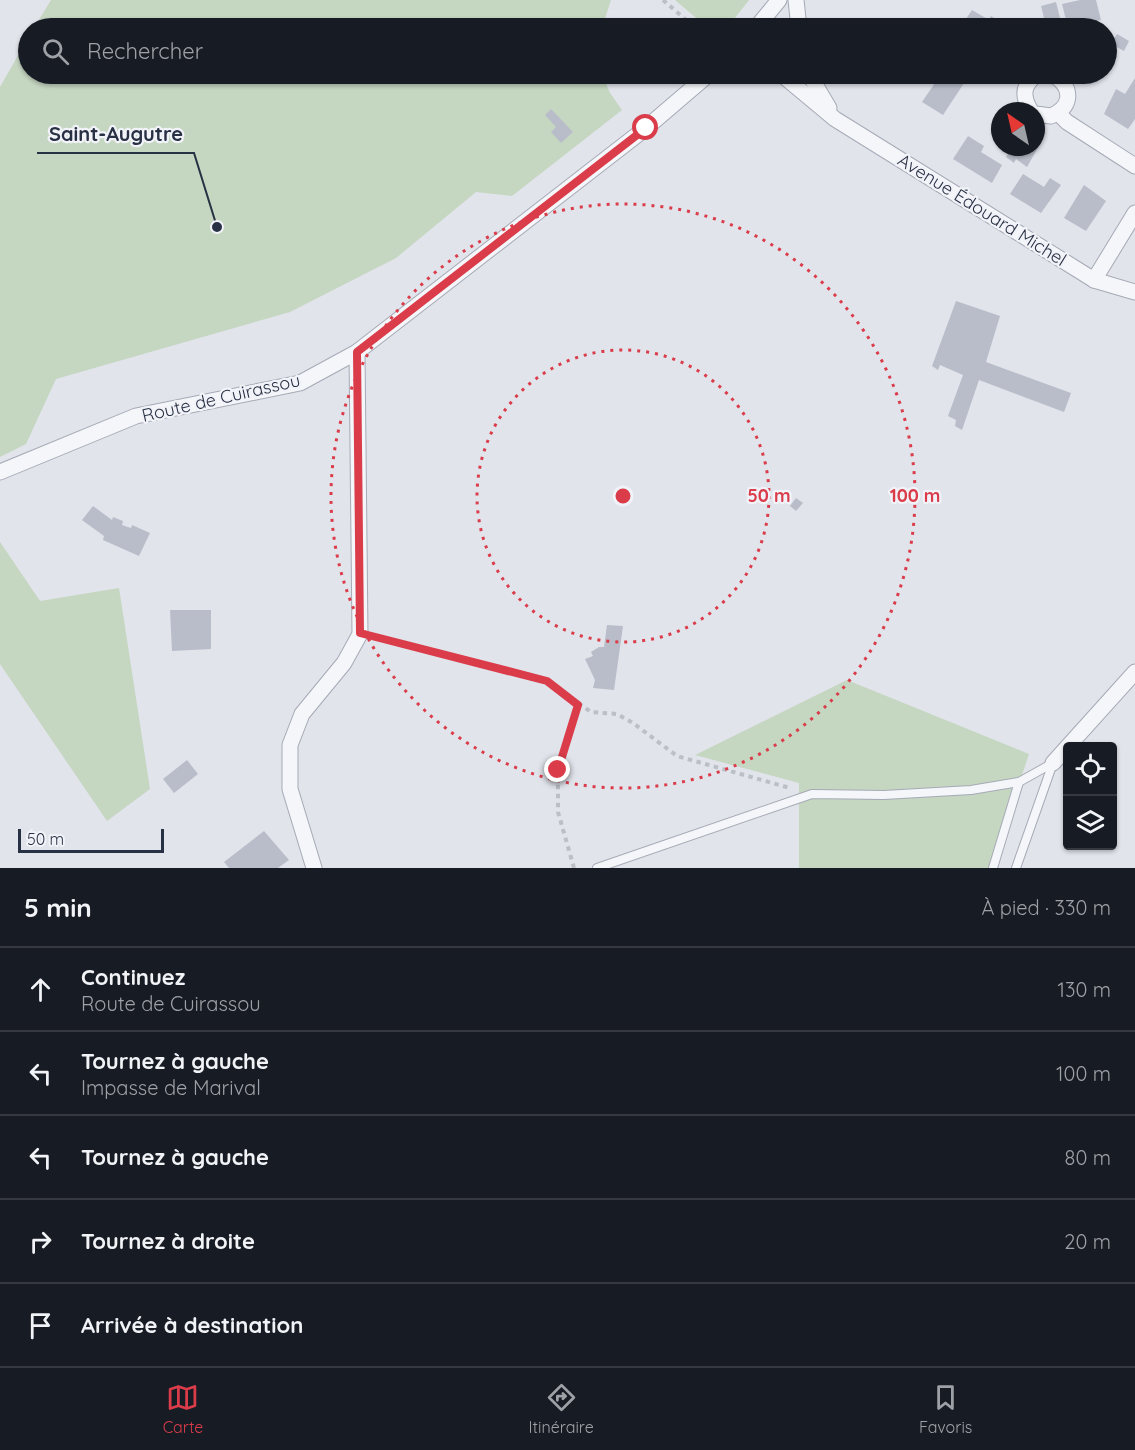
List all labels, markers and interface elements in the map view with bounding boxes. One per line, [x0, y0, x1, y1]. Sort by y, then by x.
search box [18, 18, 1117, 84]
icon: search [39, 35, 72, 68]
text: Rechercher [87, 37, 203, 65]
north arrow [991, 102, 1045, 156]
route start [632, 114, 658, 140]
callout: Saint-Augutre [37, 115, 194, 153]
text: Saint-Augutre [49, 121, 183, 146]
street label: Avenue Édouard Michel [894, 148, 1071, 271]
street label: Route de Cuirassou [140, 368, 302, 427]
text: 50 m [747, 484, 791, 507]
text: 100 m [890, 484, 940, 507]
centre of rings [613, 486, 633, 506]
map controls [1063, 742, 1117, 850]
button: locate [1063, 742, 1117, 796]
route end [544, 756, 570, 782]
button: layers [1063, 796, 1117, 850]
scale bar [18, 826, 164, 854]
text: 50 m [27, 829, 64, 849]
text: 5 min [24, 891, 92, 924]
text: À pied · 330 m [981, 895, 1111, 920]
text: Continuez [81, 963, 185, 991]
icon: ahead [24, 973, 57, 1006]
text: 130 m [1058, 977, 1111, 1002]
text: Route de Cuirassou [81, 991, 261, 1016]
text: Tournez à gauche [81, 1047, 269, 1075]
icon: left [24, 1057, 57, 1090]
text: 100 m [1056, 1061, 1111, 1086]
text: Impasse de Marival [81, 1075, 261, 1100]
icon: left [24, 1141, 57, 1174]
text: Tournez à gauche [81, 1143, 269, 1171]
text: 80 m [1065, 1145, 1111, 1170]
icon: right [24, 1225, 57, 1258]
text: Tournez à droite [81, 1227, 255, 1255]
text: 20 m [1064, 1229, 1111, 1254]
icon: arrive [24, 1309, 57, 1342]
text: Arrivée à destination [81, 1311, 303, 1339]
tab: Carte [163, 1381, 203, 1437]
tab: Itinéraire [529, 1381, 594, 1437]
tab: Favoris [919, 1381, 972, 1437]

